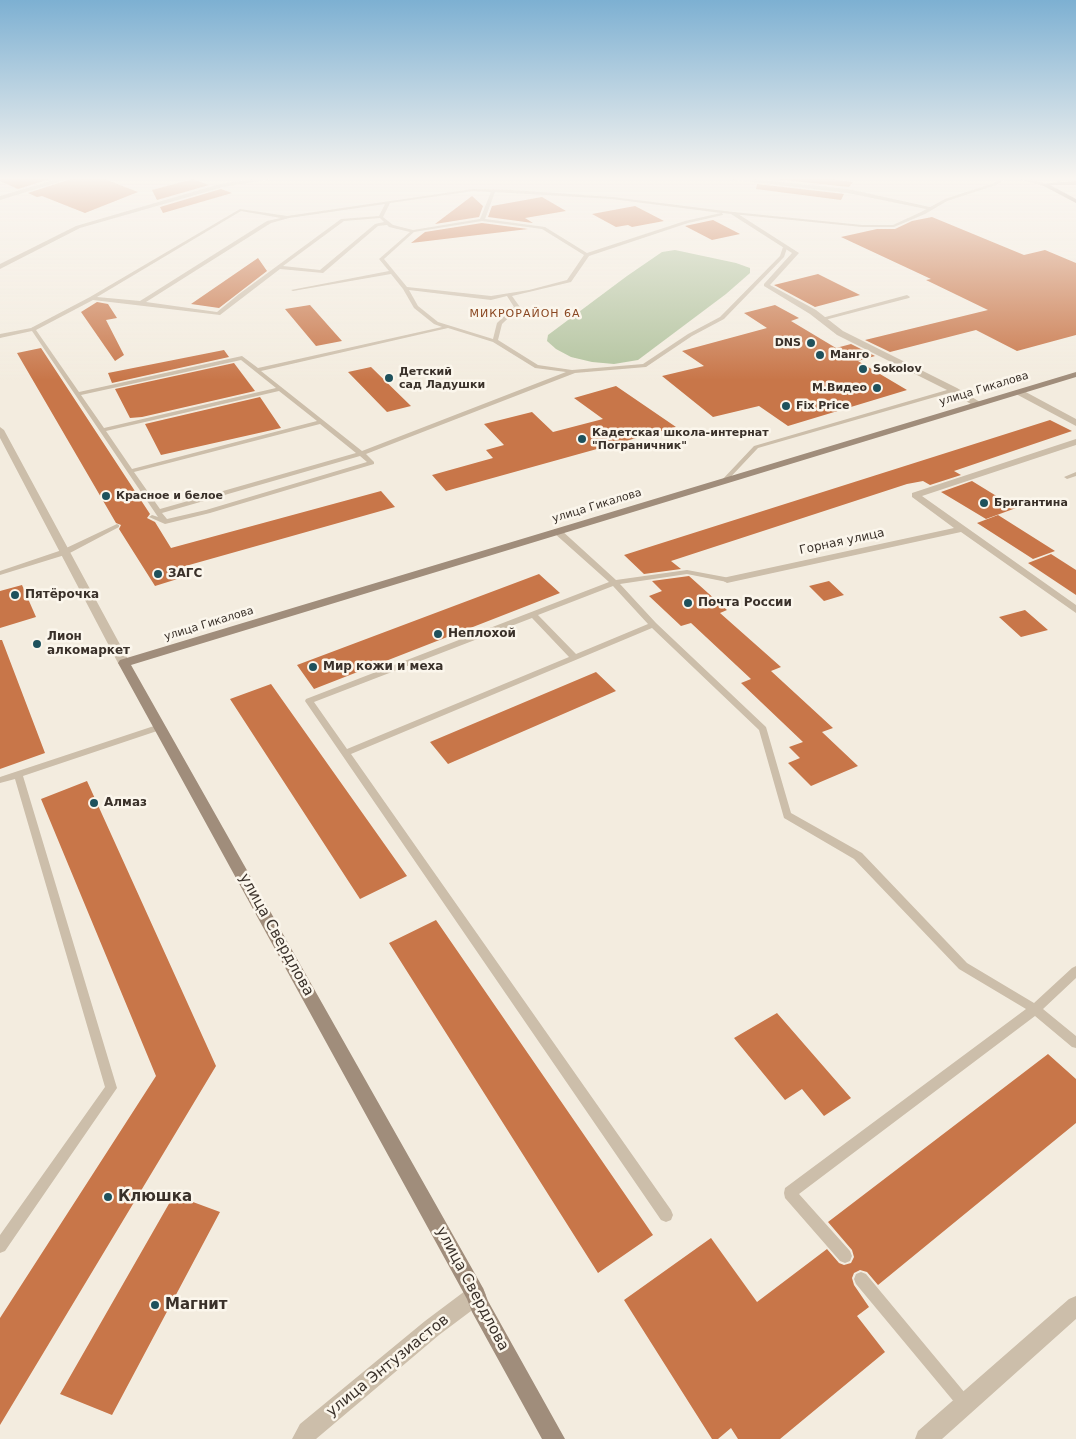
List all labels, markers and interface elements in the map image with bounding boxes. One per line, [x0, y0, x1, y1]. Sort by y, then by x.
district label: МИКРОРАЙОН 6А [468, 307, 582, 321]
place label: DNS [775, 336, 801, 350]
marker: DNS [805, 337, 817, 349]
place label: Манго [830, 348, 869, 362]
marker: Манго [814, 349, 826, 361]
place label: Sokolov [873, 362, 922, 376]
marker: Sokolov [857, 363, 869, 375]
place label: Детский сад Ладушки [399, 365, 485, 391]
street label: улица Гикалова [938, 369, 1030, 409]
marker: Детский сад Ладушки [383, 372, 395, 384]
place label: М.Видео [812, 381, 867, 395]
marker: М.Видео [871, 382, 883, 394]
place label: Fix Price [796, 399, 849, 413]
marker: Fix Price [780, 400, 792, 412]
place label: Кадетская школа-интернат "Пограничник" [592, 426, 769, 452]
marker: Кадетская школа-интернат "Пограничник" [576, 433, 588, 445]
street label: улица Гикалова [551, 486, 643, 526]
place label: Красное и белое [116, 489, 223, 503]
marker: Красное и белое [100, 490, 112, 502]
place label: Бригантина [994, 496, 1068, 510]
marker: Бригантина [978, 497, 990, 509]
street label: Горная улица [798, 526, 886, 558]
place label: ЗАГС [168, 567, 202, 581]
marker: ЗАГС [152, 568, 164, 580]
place label: Пятёрочка [25, 588, 99, 602]
marker: Пятёрочка [9, 589, 21, 601]
place label: Почта России [698, 596, 792, 610]
marker: Почта России [682, 597, 694, 609]
street label: улица Гикалова [163, 604, 255, 644]
place label: Неплохой [448, 627, 516, 641]
marker: Неплохой [432, 628, 444, 640]
place label: Лион алкомаркет [47, 630, 130, 658]
marker: Лион алкомаркет [31, 638, 43, 650]
place label: Мир кожи и меха [323, 660, 443, 674]
marker: Мир кожи и меха [307, 661, 319, 673]
place label: Алмаз [104, 796, 147, 810]
marker: Алмаз [88, 797, 100, 809]
street label: улица Свердлова [235, 870, 317, 1000]
place label: Клюшка [118, 1188, 192, 1206]
marker: Клюшка [102, 1191, 114, 1203]
street label: улица Свердлова [432, 1224, 512, 1354]
place label: Магнит [165, 1296, 227, 1314]
marker: Магнит [149, 1299, 161, 1311]
street label: улица Энтузиастов [323, 1311, 453, 1421]

